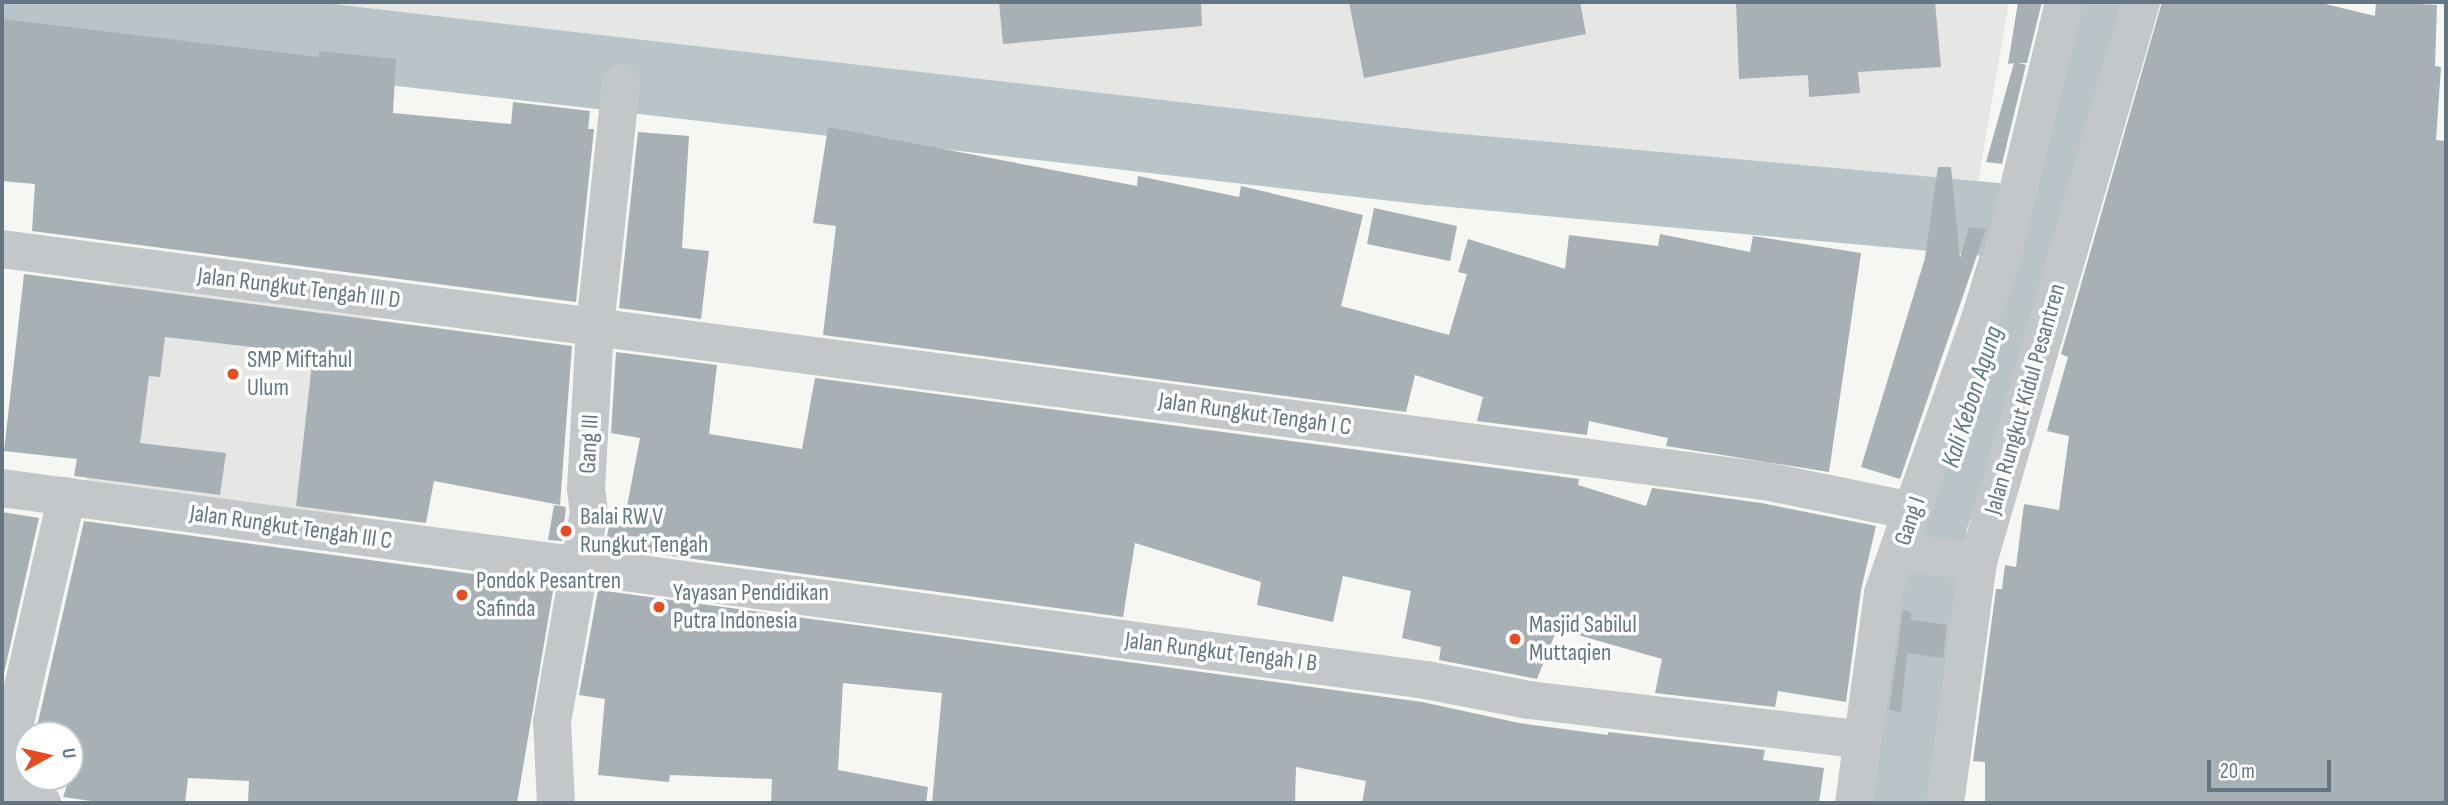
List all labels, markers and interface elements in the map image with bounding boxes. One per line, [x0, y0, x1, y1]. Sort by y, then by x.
street label: Jalan Rungkut Tengah III D [196, 261, 402, 315]
street label: Jalan Rungkut Kidul Pesantren [1978, 280, 2072, 518]
water label: Kali Kebon Agung [1935, 322, 2011, 472]
place label: SMP Miftahul Ulum [247, 346, 352, 402]
marker: SMP Miftahul Ulum [225, 366, 241, 382]
street label: Jalan Rungkut Tengah I C [1157, 386, 1353, 442]
street label: Gang III [573, 414, 605, 474]
street label: Gang I [1888, 493, 1932, 549]
street label: Jalan Rungkut Tengah III C [188, 499, 394, 555]
place label: Balai RW V Rungkut Tengah [580, 503, 708, 559]
marker: Balai RW V Rungkut Tengah [558, 523, 574, 539]
place label: Pondok Pesantren Safinda [476, 567, 621, 623]
place label: Yayasan Pendidikan Putra Indonesia [673, 579, 829, 635]
marker: Pondok Pesantren Safinda [454, 587, 470, 603]
marker: Yayasan Pendidikan Putra Indonesia [651, 599, 667, 615]
place label: Masjid Sabilul Muttaqien [1529, 611, 1637, 667]
street label: Jalan Rungkut Tengah I B [1123, 626, 1319, 678]
marker: Masjid Sabilul Muttaqien [1507, 631, 1523, 647]
north arrow [14, 721, 84, 791]
scale bar [2210, 746, 2334, 790]
text: U [56, 747, 80, 760]
text: 20 m [2220, 759, 2255, 784]

